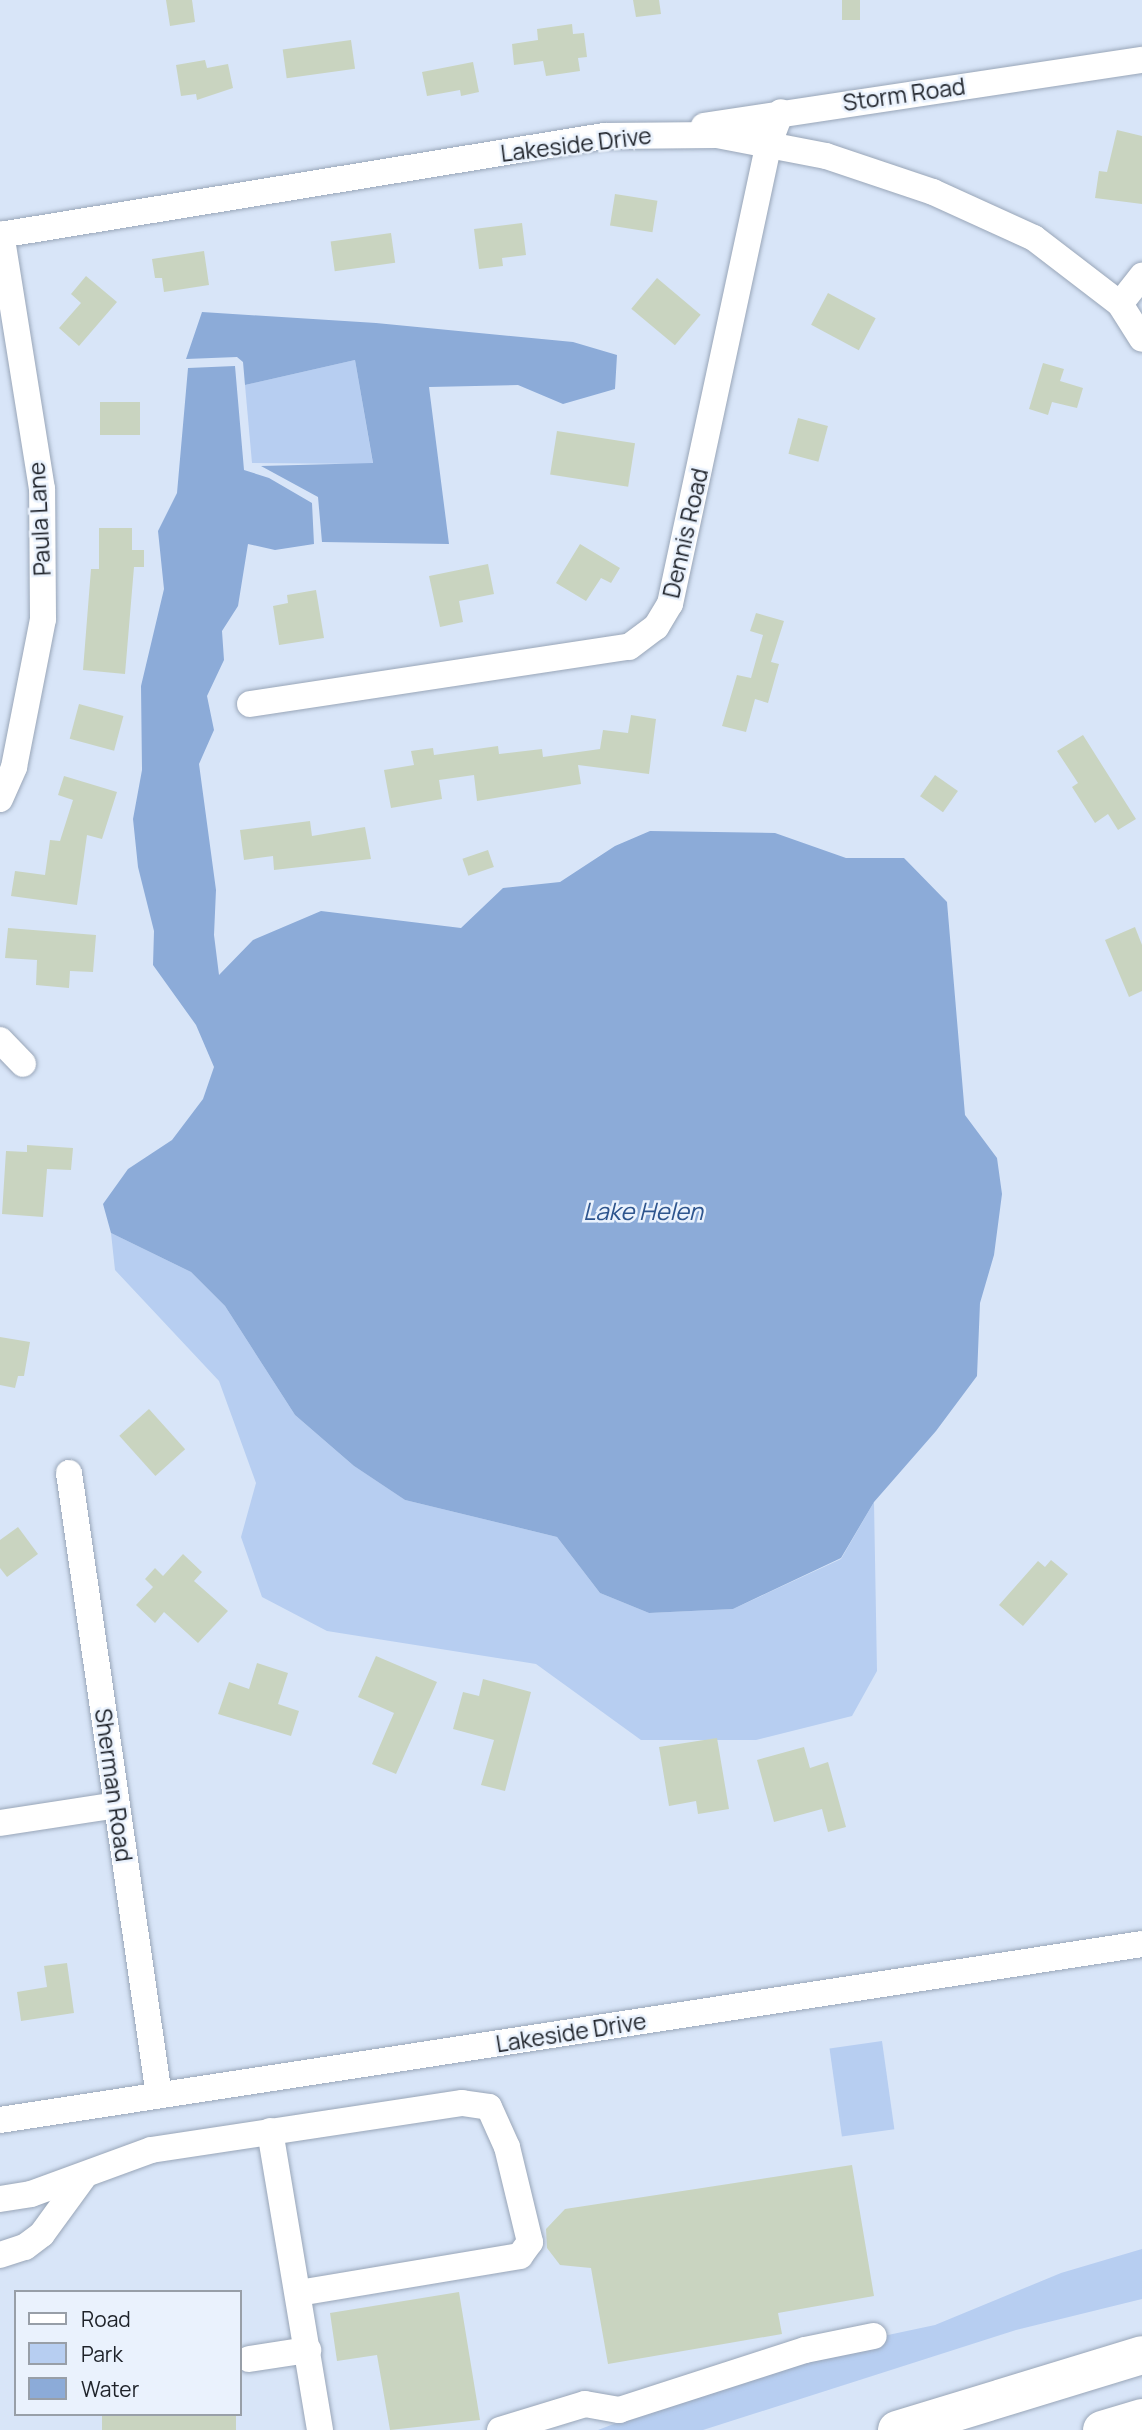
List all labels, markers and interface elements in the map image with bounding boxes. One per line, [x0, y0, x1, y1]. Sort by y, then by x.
street label: Storm Road [841, 72, 967, 116]
street label: Lakeside Drive [499, 121, 653, 167]
street label: Paula Lane [22, 461, 56, 577]
street label: Dennis Road [657, 465, 713, 601]
water label: Lake Helen [583, 1197, 703, 1225]
street label: Sherman Road [90, 1707, 138, 1863]
street label: Lakeside Drive [494, 2006, 648, 2058]
legend [14, 2290, 242, 2416]
text: Road [81, 2305, 131, 2333]
text: Park [81, 2340, 123, 2368]
text: Water [81, 2375, 139, 2403]

